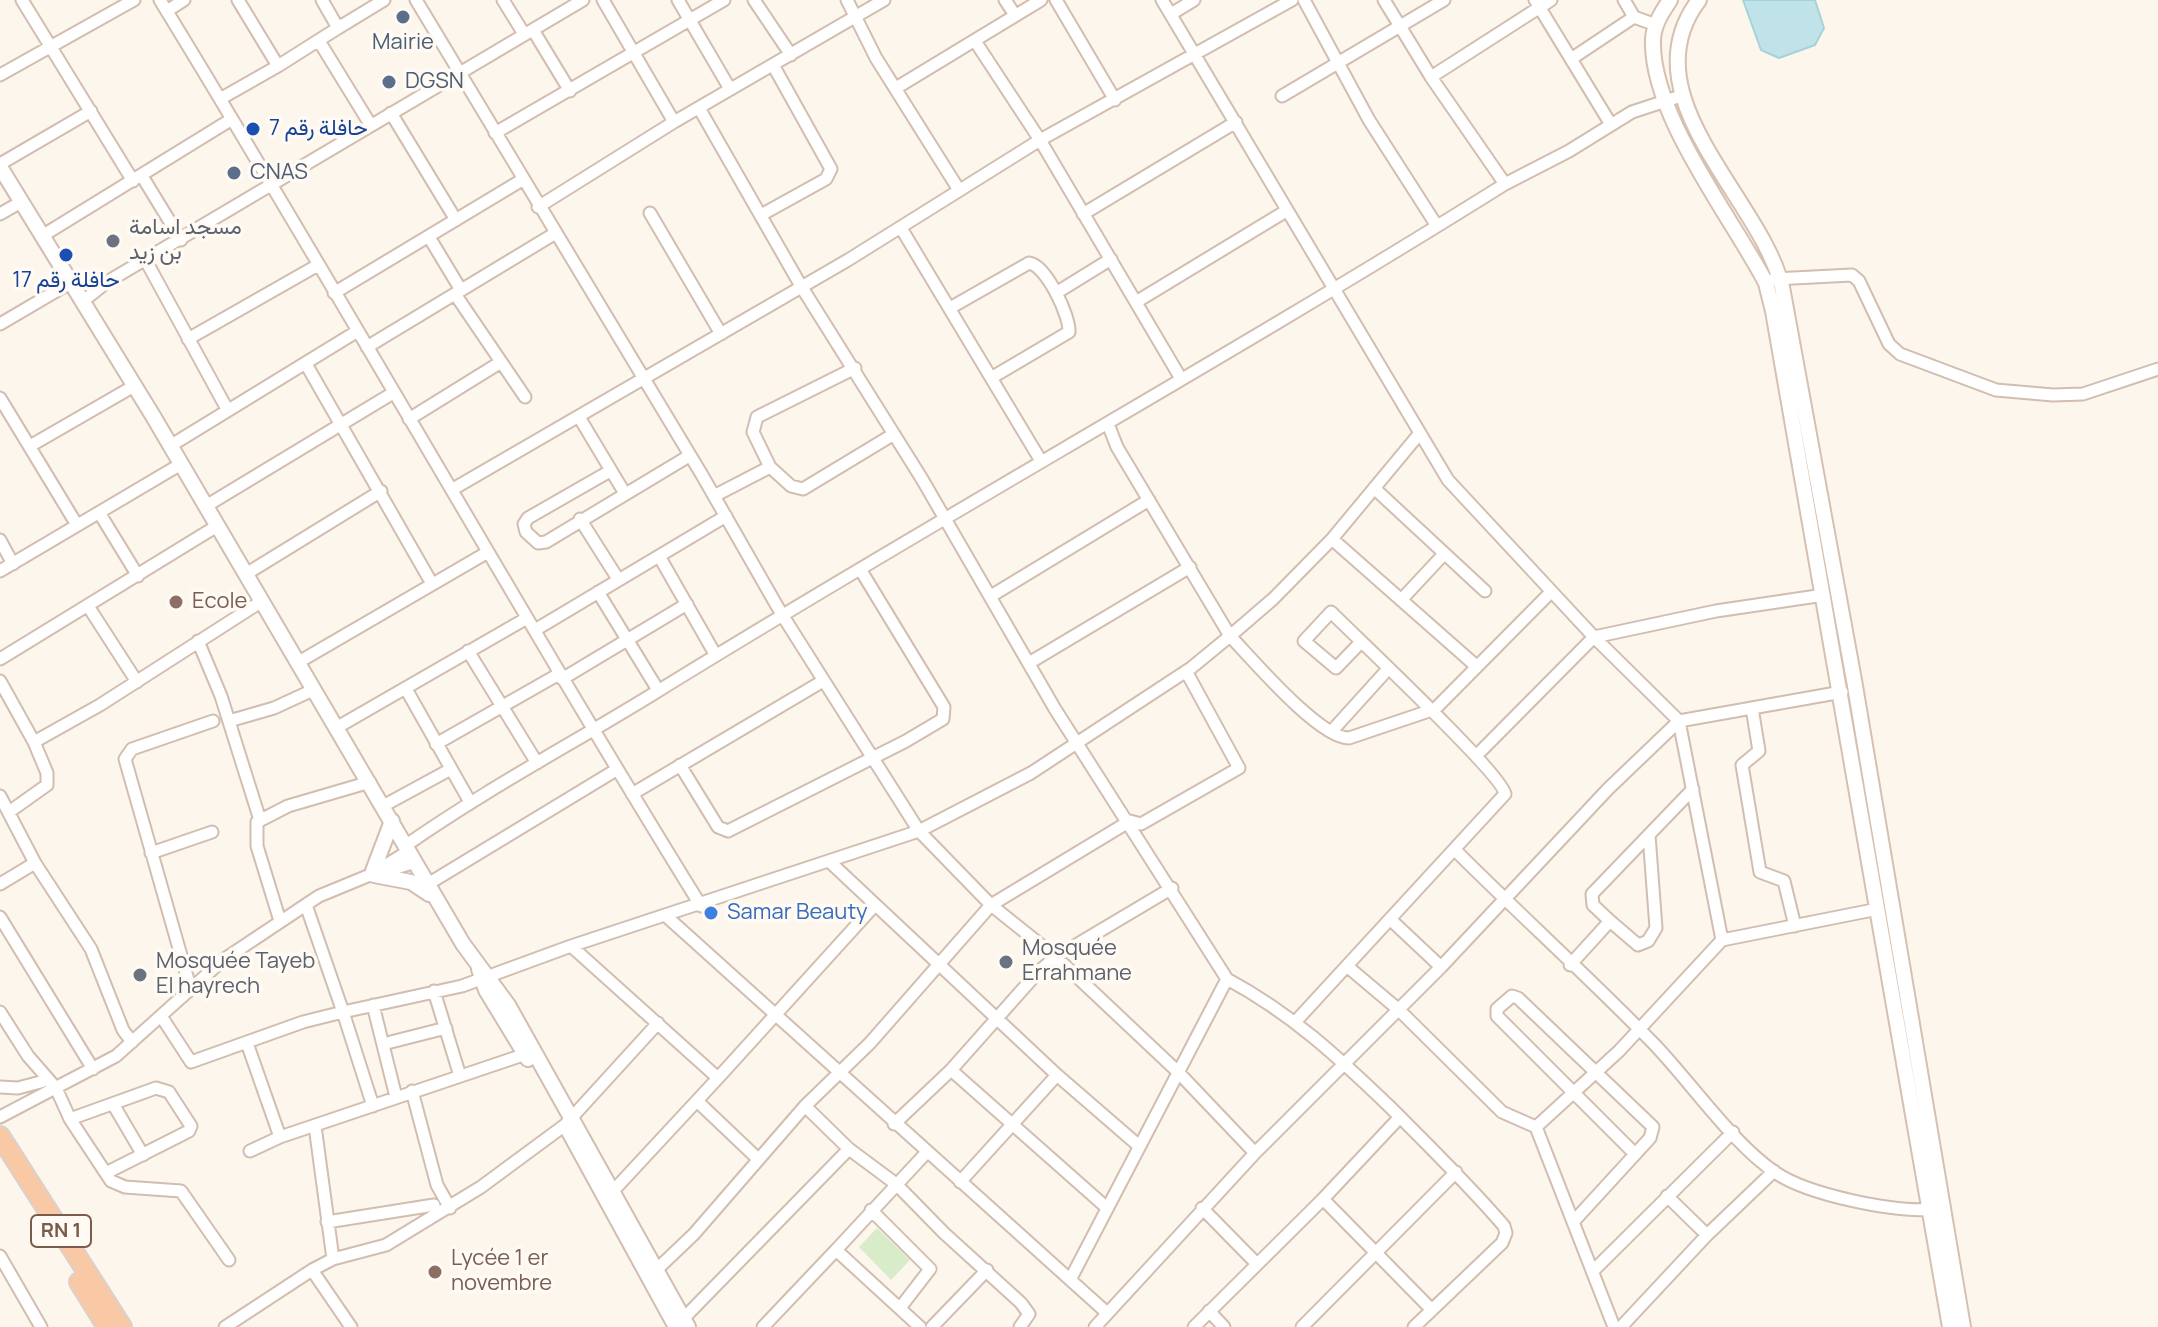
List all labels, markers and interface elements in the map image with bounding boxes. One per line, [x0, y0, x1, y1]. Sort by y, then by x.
marker: Mairie [394, 8, 412, 26]
place label: Mairie [372, 30, 434, 56]
place label: DGSN [405, 69, 464, 95]
marker: DGSN [380, 73, 398, 91]
place label: حافلة رقم 7 [269, 116, 368, 142]
marker: حافلة رقم 7 [244, 120, 262, 138]
place label: CNAS [250, 160, 308, 186]
marker: CNAS [225, 164, 243, 182]
place label: مسجد اسامة بن زيد [129, 215, 242, 266]
marker: مسجد اسامة بن زيد [104, 232, 122, 250]
marker: حافلة رقم 17 [57, 246, 75, 264]
place label: حافلة رقم 17 [12, 268, 120, 294]
place label: Ecole [192, 589, 247, 615]
marker: Ecole [167, 593, 185, 611]
place label: Samar Beauty [727, 900, 867, 926]
marker: Samar Beauty [702, 904, 720, 922]
place label: Mosquée Errahmane [1022, 936, 1132, 988]
place label: Mosquée Tayeb El hayrech [156, 949, 315, 1000]
marker: Mosquée Errahmane [997, 953, 1015, 971]
marker: Mosquée Tayeb El hayrech [131, 966, 149, 984]
road number: RN 1 [31, 1215, 91, 1247]
place label: Lycée 1 er novembre [451, 1246, 552, 1298]
marker: Lycée 1 er novembre [426, 1263, 444, 1281]

